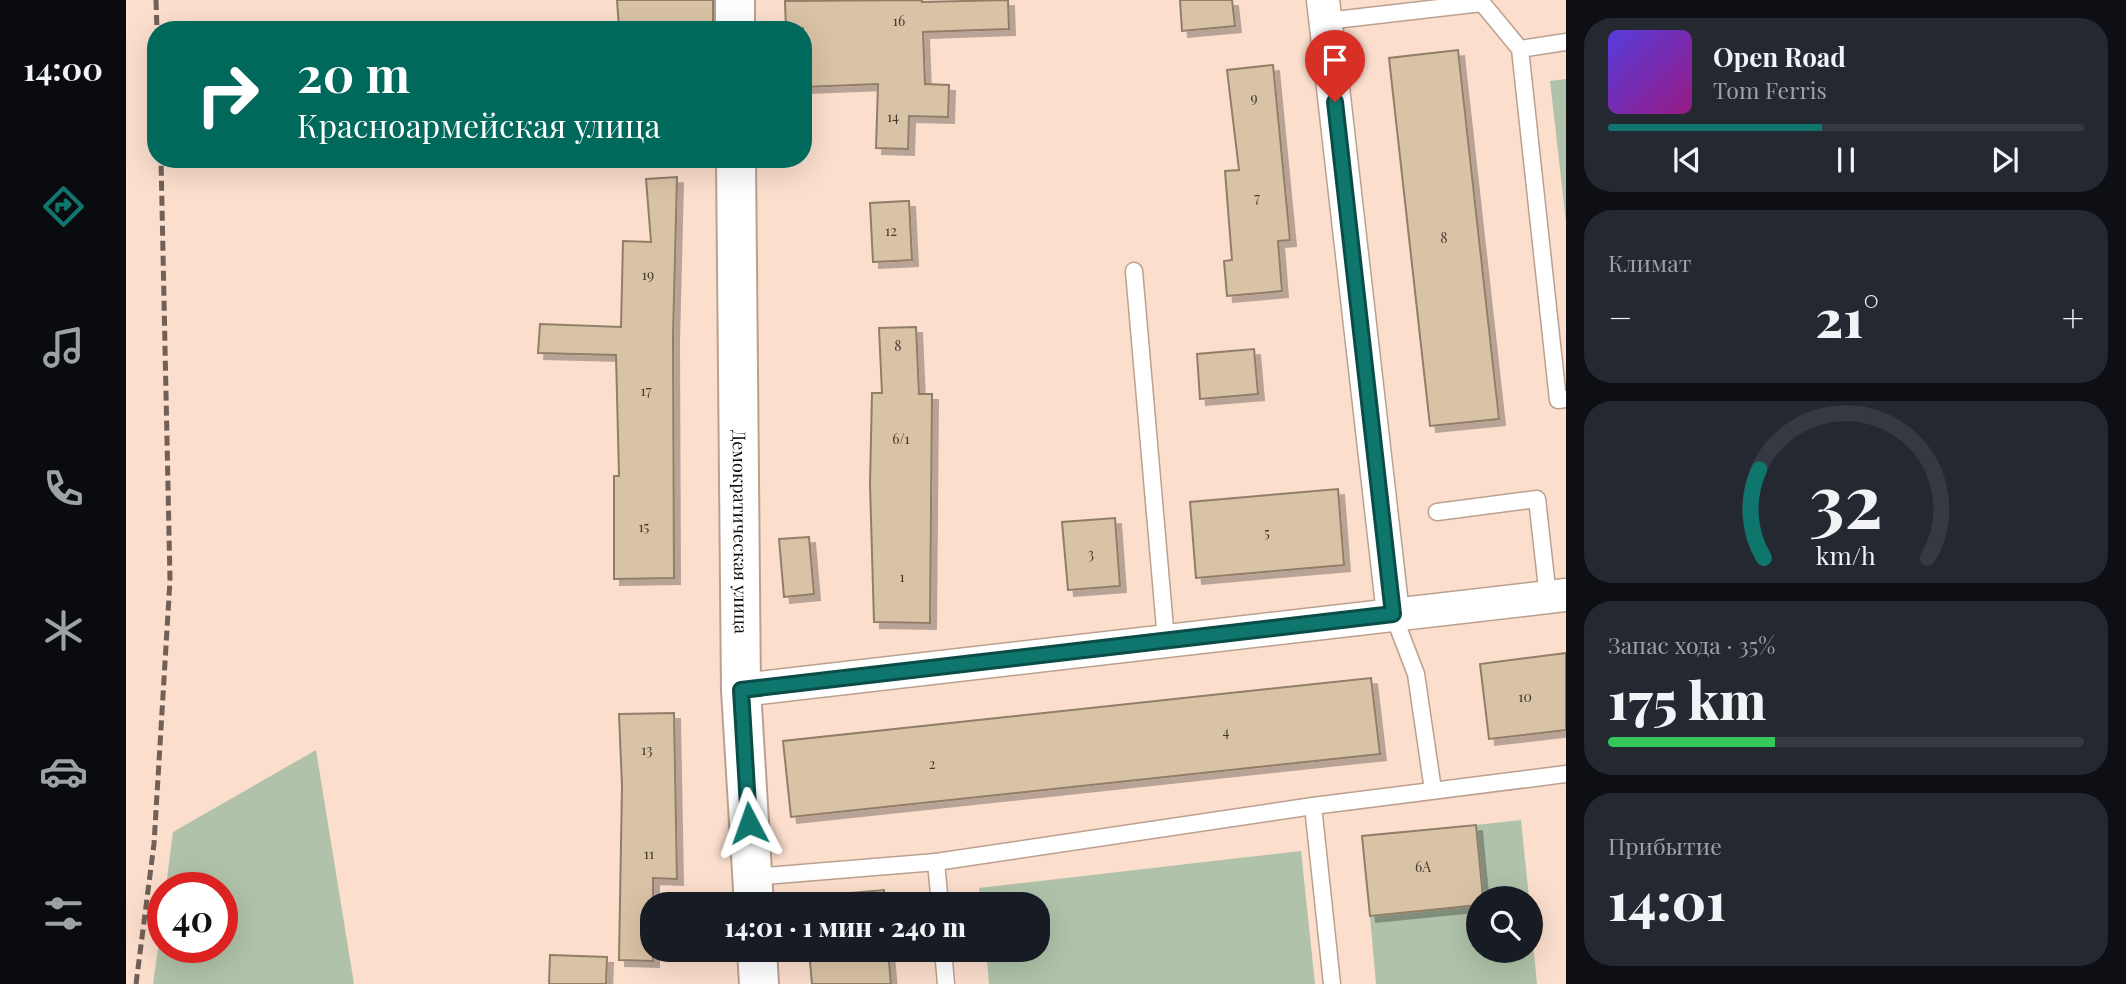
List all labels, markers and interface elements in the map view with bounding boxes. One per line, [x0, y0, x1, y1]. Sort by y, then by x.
house number: 16 [893, 11, 905, 30]
pin [1305, 30, 1365, 102]
text: Open Road [1713, 39, 1846, 74]
text: 20 m [297, 40, 410, 105]
icon: arrive [1316, 41, 1354, 79]
text: 14:00 [23, 46, 103, 89]
icon: right [182, 49, 273, 140]
text: Tom Ferris [1713, 74, 1827, 105]
house number: 9 [1250, 88, 1258, 107]
text: Красноармейская улица [297, 103, 660, 146]
house number: 14 [887, 107, 899, 126]
icon: previous [1668, 141, 1706, 179]
icon: pause [1827, 141, 1865, 179]
icon: next [1986, 141, 2024, 179]
icon: directions [39, 182, 88, 231]
house number: 7 [1254, 188, 1260, 207]
house number: 12 [885, 221, 897, 240]
house number: 8 [1440, 228, 1448, 247]
text: Климат [1608, 247, 1691, 278]
house number: 19 [642, 265, 654, 284]
text: 21° [1815, 282, 1879, 351]
text: − [1608, 291, 1633, 342]
text: + [2062, 291, 2084, 342]
icon: music [39, 323, 88, 372]
house number: 8 [894, 336, 902, 355]
house number: 17 [641, 381, 652, 400]
house number: 6/1 [892, 429, 910, 448]
street label: Демократическая улица [728, 430, 753, 634]
text: 32 [1809, 449, 1883, 546]
icon: phone [39, 464, 88, 513]
house number: 15 [639, 517, 650, 536]
house number: 5 [1264, 523, 1270, 542]
text: km/h [1816, 538, 1876, 571]
house number: 3 [1088, 544, 1094, 563]
house number: 1 [899, 567, 905, 586]
icon: climate [39, 606, 88, 655]
text: Запас хода · 35% [1608, 629, 1775, 660]
text: 175 km [1608, 664, 1766, 733]
house number: 10 [1518, 687, 1532, 706]
house number: 4 [1223, 722, 1230, 741]
house number: 13 [641, 740, 653, 759]
icon: car [39, 747, 88, 796]
house number: 2 [929, 754, 936, 773]
position arrow [712, 786, 786, 860]
text: Прибытие [1608, 830, 1722, 861]
house number: 11 [644, 844, 654, 863]
house number: 6А [1415, 857, 1431, 876]
text: 14:01 [1608, 865, 1726, 934]
speed limit sign: 40 [147, 872, 238, 963]
map controls [1466, 886, 1543, 963]
button: search [1466, 886, 1543, 963]
icon: filters [39, 889, 88, 938]
text: 14:01 · 1 мин · 240 m [724, 909, 966, 944]

